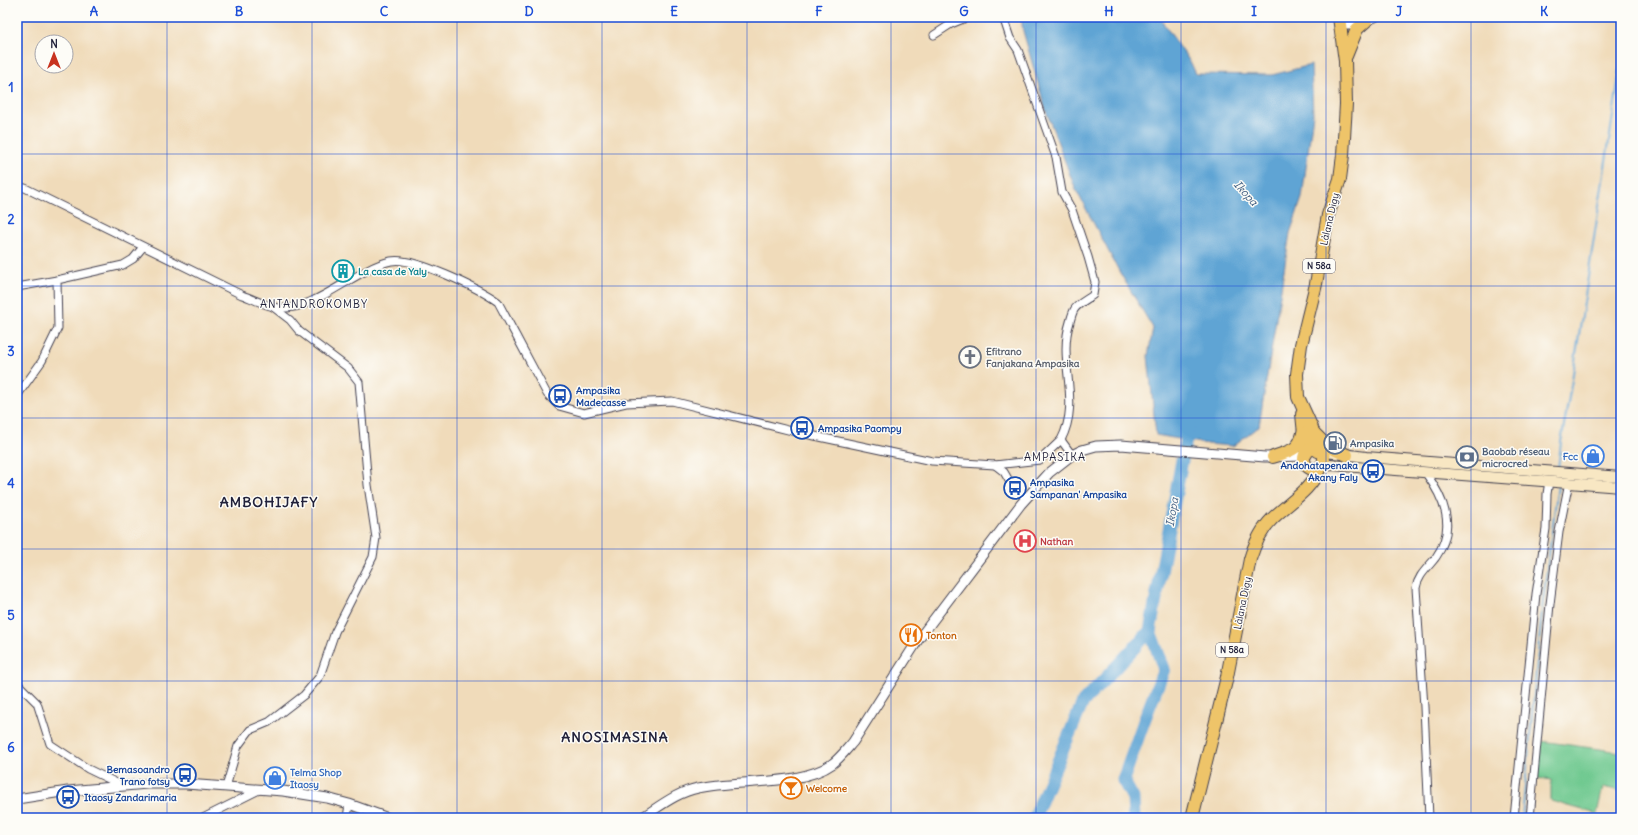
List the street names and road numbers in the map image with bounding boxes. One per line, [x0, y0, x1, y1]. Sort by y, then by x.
street label: Làlana Digy [1317, 192, 1342, 247]
road number: N 58a [1303, 259, 1335, 273]
street label: Làlana Digy [1231, 576, 1254, 631]
road number: N 58a [1216, 643, 1248, 657]

